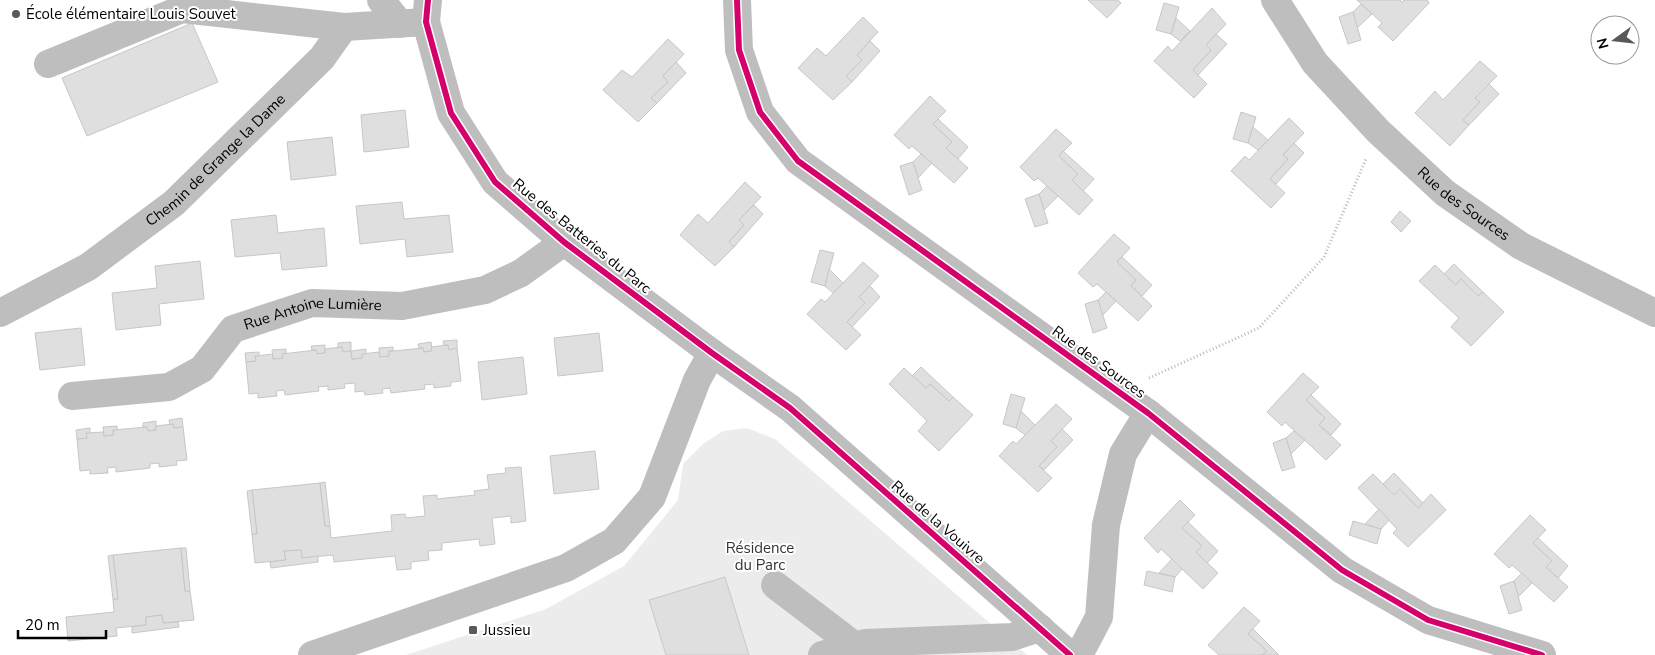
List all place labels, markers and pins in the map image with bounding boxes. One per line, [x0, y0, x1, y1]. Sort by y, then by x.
place label: École élémentaire Louis Souvet [26, 4, 236, 24]
marker: École élémentaire Louis Souvet [10, 8, 22, 20]
place label: Jussieu [482, 620, 531, 640]
marker: Jussieu [467, 624, 479, 636]

